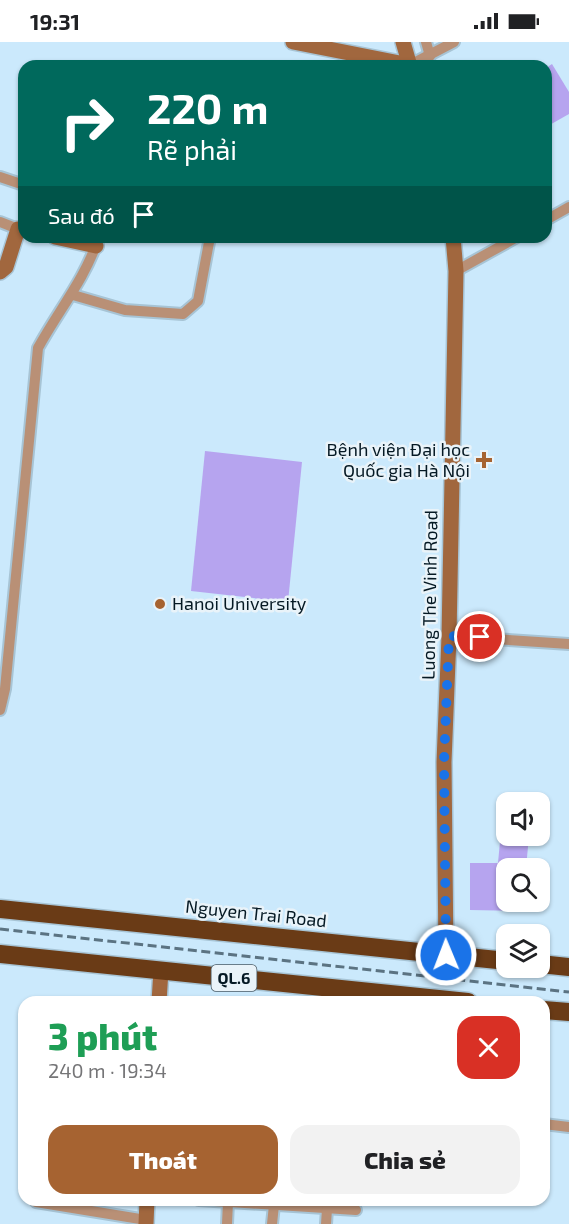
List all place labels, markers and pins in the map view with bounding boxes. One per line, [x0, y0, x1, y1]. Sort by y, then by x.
place label: Bệnh viện Đại học Quốc gia Hà Nội [327, 438, 470, 481]
marker: Bệnh viện Đại học Quốc gia Hà Nội [475, 451, 493, 469]
place label: Hanoi University [172, 592, 307, 614]
marker: Hanoi University [153, 597, 167, 611]
pin [454, 611, 505, 662]

